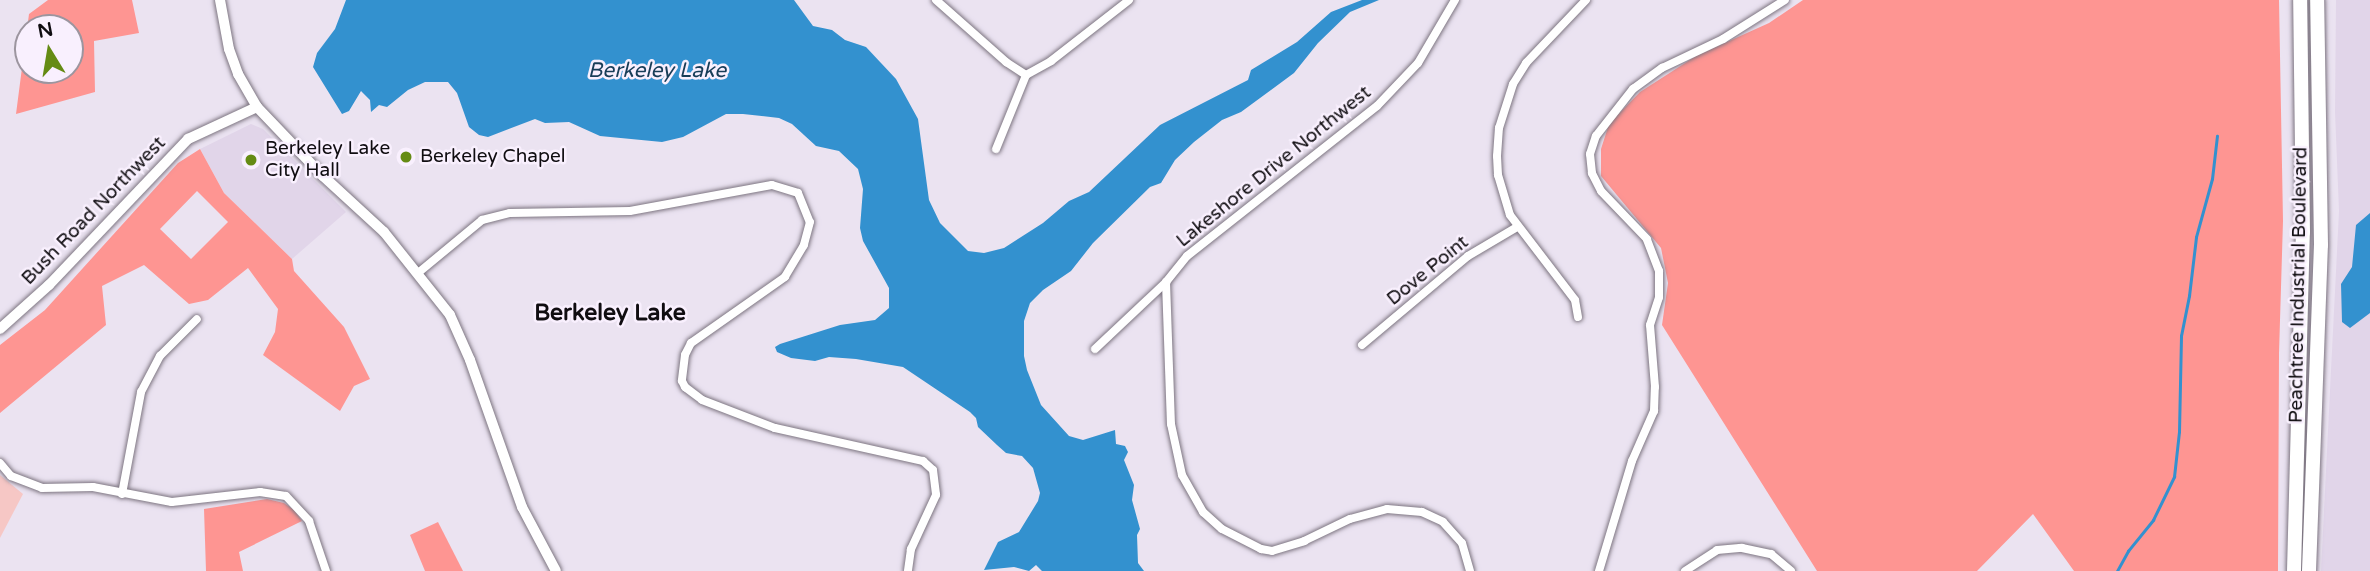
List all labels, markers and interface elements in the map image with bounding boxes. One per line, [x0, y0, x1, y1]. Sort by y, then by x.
north arrow [14, 14, 84, 84]
text: N [36, 18, 55, 43]
water label: Berkeley Lake [588, 58, 726, 84]
street label: Lakeshore Drive Northwest [1172, 81, 1376, 253]
street label: Bush Road Northwest [17, 132, 171, 290]
place label: Berkeley Lake City Hall [265, 138, 390, 182]
place label: Berkeley Chapel [420, 146, 566, 168]
street label: Peachtree Industrial Boulevard [2285, 147, 2313, 423]
marker: Berkeley Chapel [398, 149, 414, 165]
marker: Berkeley Lake City Hall [243, 152, 259, 168]
street label: Dove Point [1383, 231, 1473, 311]
district label: Berkeley Lake [534, 299, 686, 327]

